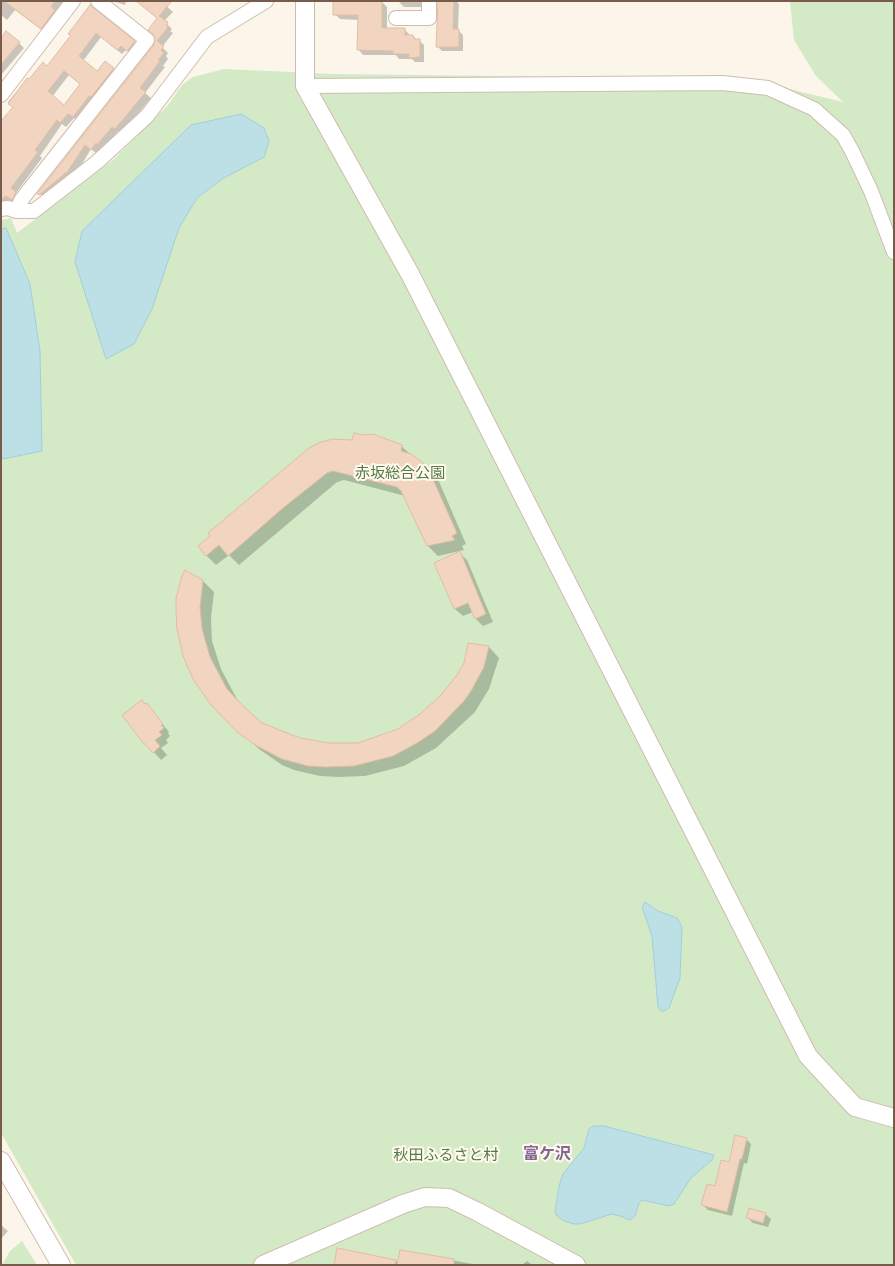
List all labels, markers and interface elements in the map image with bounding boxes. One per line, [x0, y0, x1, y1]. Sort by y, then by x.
park label: 赤坂総合公園 [355, 465, 445, 483]
district label: 富ケ沢 [523, 1144, 571, 1164]
park label: 秋田ふるさと村 [394, 1147, 498, 1165]

